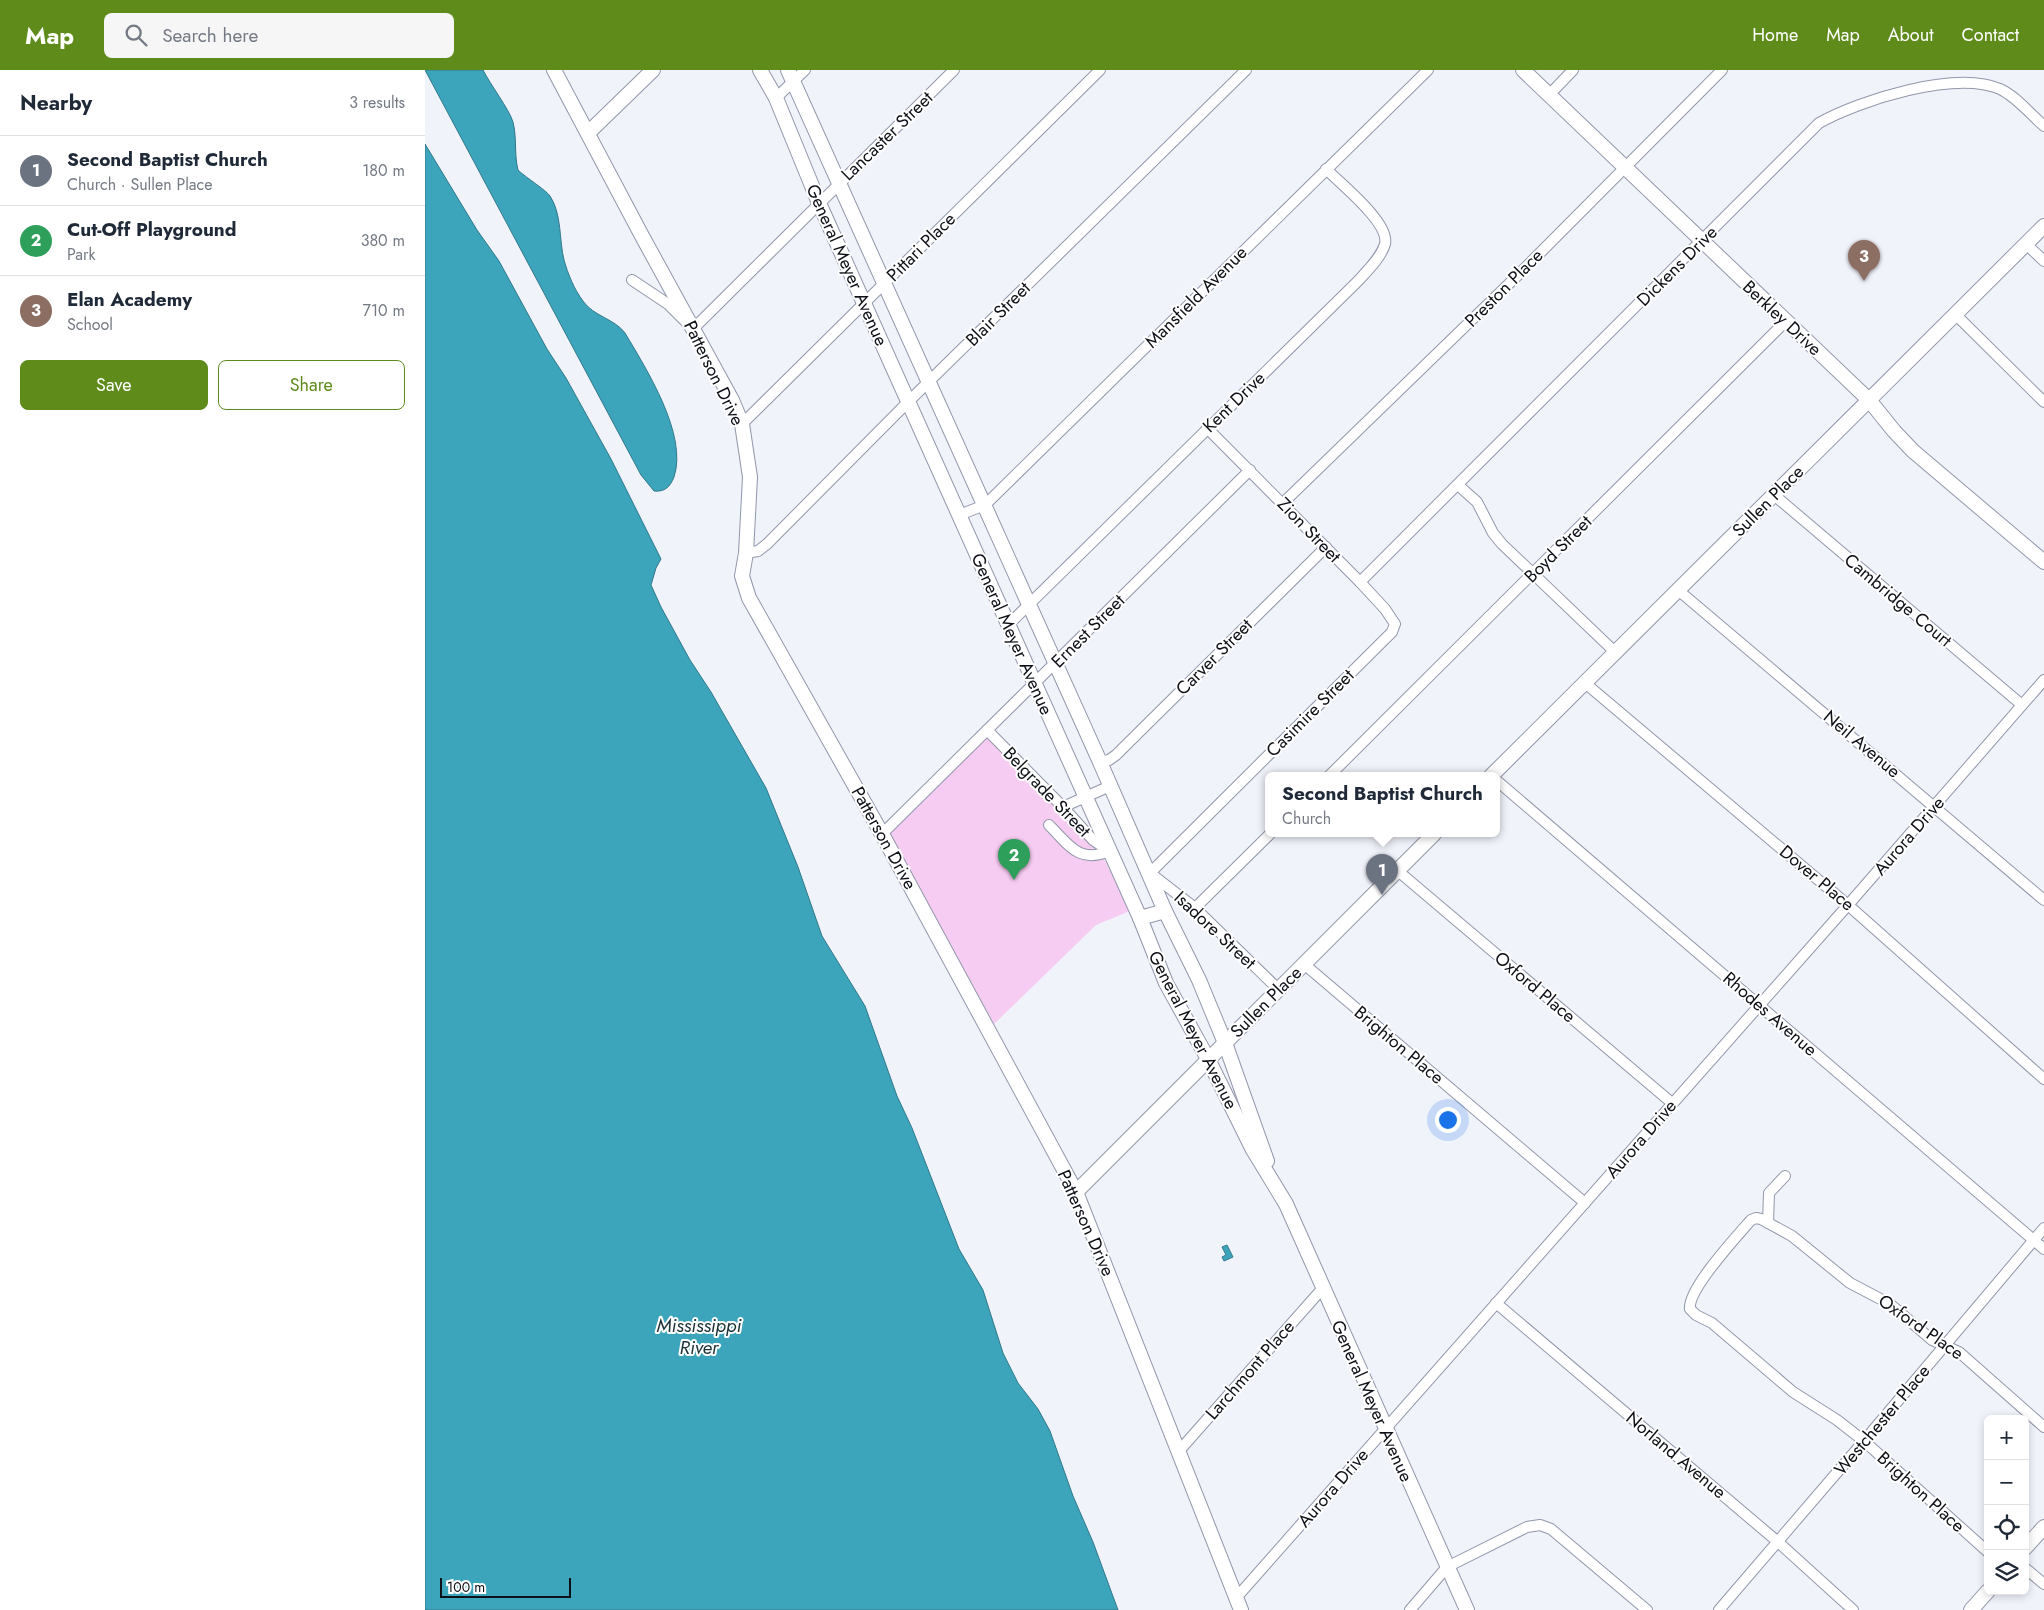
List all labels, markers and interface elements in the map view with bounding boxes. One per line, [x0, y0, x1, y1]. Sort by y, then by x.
search box [104, 13, 454, 58]
text: Map [25, 18, 74, 53]
icon: search [122, 21, 150, 49]
text: Search here [162, 22, 258, 49]
text: Home [1752, 22, 1798, 48]
text: Map [1826, 22, 1860, 48]
text: About [1888, 22, 1933, 48]
text: Contact [1961, 22, 2019, 48]
street label: Lancaster Street [835, 85, 939, 187]
text: Nearby [20, 88, 92, 118]
text: 3 results [349, 91, 405, 114]
text: Second Baptist Church [67, 146, 268, 173]
text: 1 [32, 159, 40, 182]
text: 180 m [362, 159, 405, 182]
text: Church · Sullen Place [67, 173, 212, 196]
street label: General Meyer Avenue [800, 180, 894, 350]
street label: Pittari Place [880, 206, 962, 288]
text: Cut-Off Playground [67, 216, 237, 243]
street label: Dickens Drive [1631, 220, 1723, 312]
text: 2 [31, 229, 41, 252]
text: 380 m [361, 229, 405, 252]
street label: Mansfield Avenue [1139, 240, 1253, 354]
pin: 3 [1848, 240, 1880, 281]
text: Park [67, 243, 96, 266]
street label: Preston Place [1459, 243, 1549, 333]
street label: Berkley Drive [1737, 274, 1827, 362]
street label: Blair Street [960, 275, 1037, 352]
text: Elan Academy [67, 286, 192, 313]
text: 3 [31, 299, 41, 322]
text: 710 m [363, 299, 405, 322]
text: School [67, 313, 113, 336]
street label: Patterson Drive [677, 316, 751, 430]
button: Save [20, 360, 208, 410]
button: Share [218, 360, 405, 410]
street label: Kent Drive [1197, 366, 1271, 438]
street label: Sullen Place [1726, 459, 1810, 543]
street label: Zion Street [1271, 491, 1347, 569]
street label: Boyd Street [1518, 509, 1598, 589]
street label: Cambridge Court [1839, 547, 1958, 653]
street label: General Meyer Avenue [965, 549, 1059, 719]
street label: Ernest Street [1045, 588, 1131, 674]
street label: Carver Street [1170, 612, 1259, 701]
street label: Casimire Street [1260, 663, 1360, 763]
street label: Neil Avenue [1818, 704, 1906, 784]
street label: Belgrade Street [997, 741, 1097, 843]
popup [1265, 772, 1500, 837]
text: Second Baptist Church [1282, 780, 1483, 807]
street label: Patterson Drive [845, 782, 923, 894]
street label: Aurora Drive [1867, 791, 1951, 881]
text: Church [1282, 807, 1331, 830]
pin: 2 [998, 839, 1030, 880]
street label: Dover Place [1774, 839, 1860, 917]
pin: 1 [1366, 854, 1398, 895]
street label: Isadore Street [1168, 885, 1262, 975]
street label: Oxford Place [1489, 945, 1581, 1029]
street label: General Meyer Avenue [1142, 946, 1244, 1114]
street label: Sullen Place [1224, 960, 1308, 1044]
street label: Rhodes Avenue [1717, 966, 1823, 1062]
street label: Brighton Place [1348, 1000, 1450, 1090]
street label: Aurora Drive [1599, 1094, 1683, 1184]
your location [1435, 1107, 1461, 1133]
street label: Patterson Drive [1051, 1166, 1121, 1280]
street label: Oxford Place [1873, 1288, 1969, 1366]
water label: Mississippi River [657, 1312, 743, 1361]
street label: Larchmont Place [1199, 1315, 1301, 1425]
street label: General Meyer Avenue [1325, 1316, 1419, 1486]
street label: Westchester Place [1828, 1359, 1936, 1481]
street label: Norland Avenue [1620, 1405, 1732, 1505]
map controls [1984, 1415, 2029, 1595]
button: + [1984, 1415, 2029, 1460]
street label: Aurora Drive [1291, 1443, 1375, 1533]
street label: Brighton Place [1871, 1445, 1971, 1539]
button: − [1984, 1460, 2029, 1505]
button: locate [1984, 1505, 2029, 1550]
button: layers [1984, 1550, 2029, 1595]
scale bar [440, 1575, 571, 1598]
text: 100 m [447, 1577, 485, 1597]

